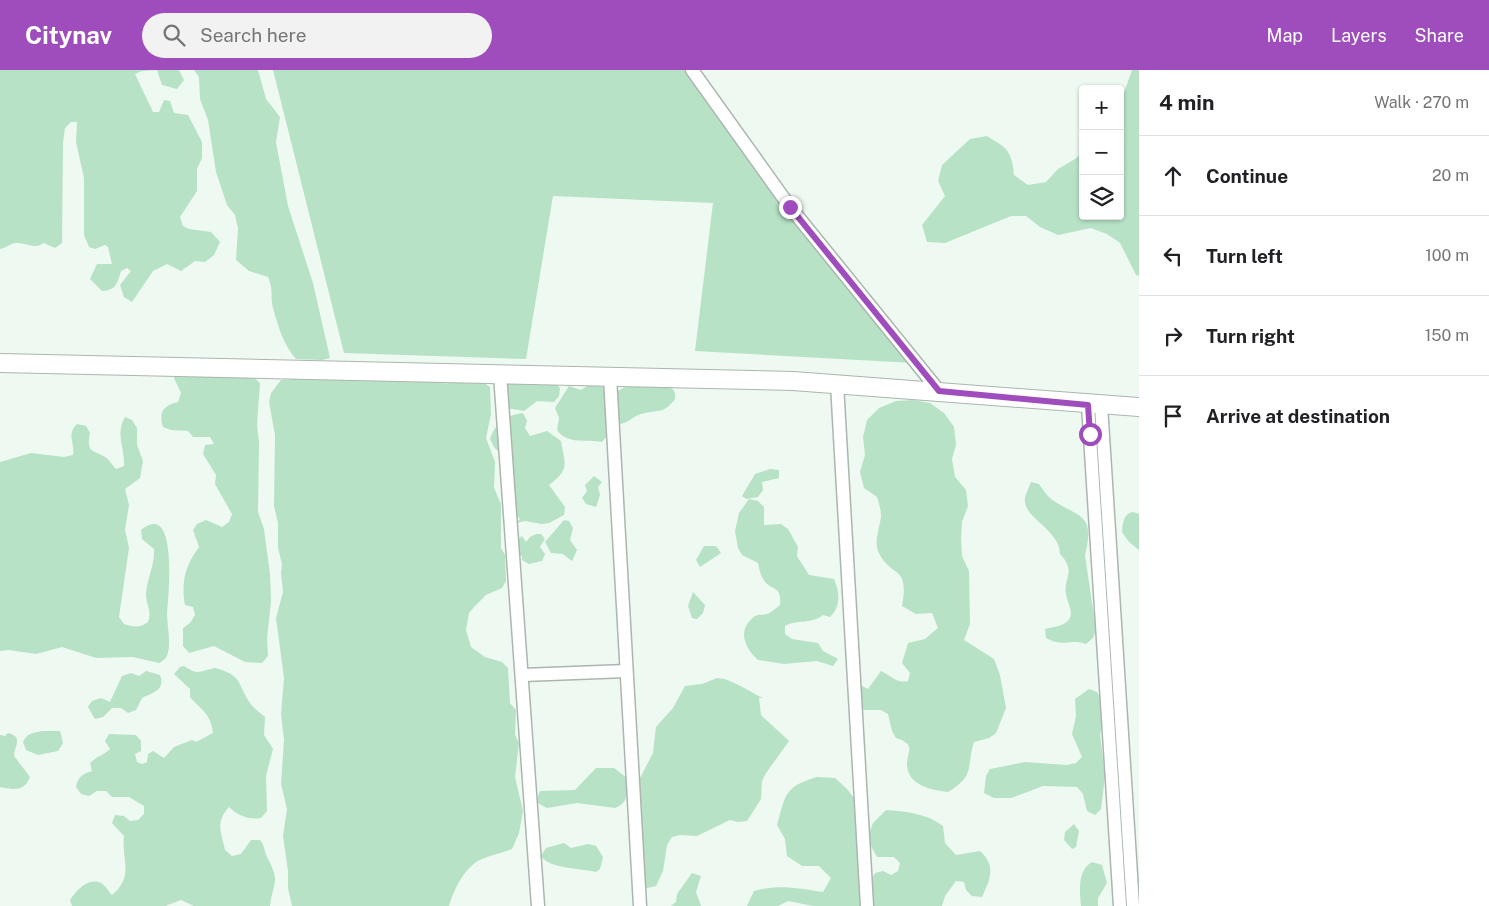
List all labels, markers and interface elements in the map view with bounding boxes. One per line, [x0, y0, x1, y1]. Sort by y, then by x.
search box [142, 13, 492, 58]
text: Citynav [25, 21, 112, 49]
icon: search [160, 21, 188, 49]
text: Search here [200, 24, 307, 46]
text: Map [1267, 25, 1303, 46]
text: Layers [1331, 25, 1387, 46]
text: Share [1415, 25, 1464, 46]
map controls [1079, 85, 1124, 220]
button: + [1079, 85, 1124, 130]
text: 4 min [1159, 90, 1214, 115]
text: Walk · 270 m [1374, 93, 1469, 112]
button: − [1079, 130, 1124, 175]
icon: ahead [1159, 162, 1187, 190]
text: Continue [1206, 165, 1288, 187]
text: 20 m [1432, 166, 1469, 185]
button: layers [1079, 175, 1124, 220]
route end [779, 196, 802, 219]
icon: left [1159, 242, 1187, 270]
text: Turn left [1206, 245, 1283, 267]
text: 100 m [1425, 246, 1469, 265]
icon: right [1159, 322, 1187, 350]
text: Turn right [1206, 325, 1295, 347]
text: 150 m [1425, 326, 1469, 345]
icon: arrive [1159, 402, 1187, 430]
text: Arrive at destination [1206, 405, 1390, 427]
route start [1079, 423, 1102, 446]

